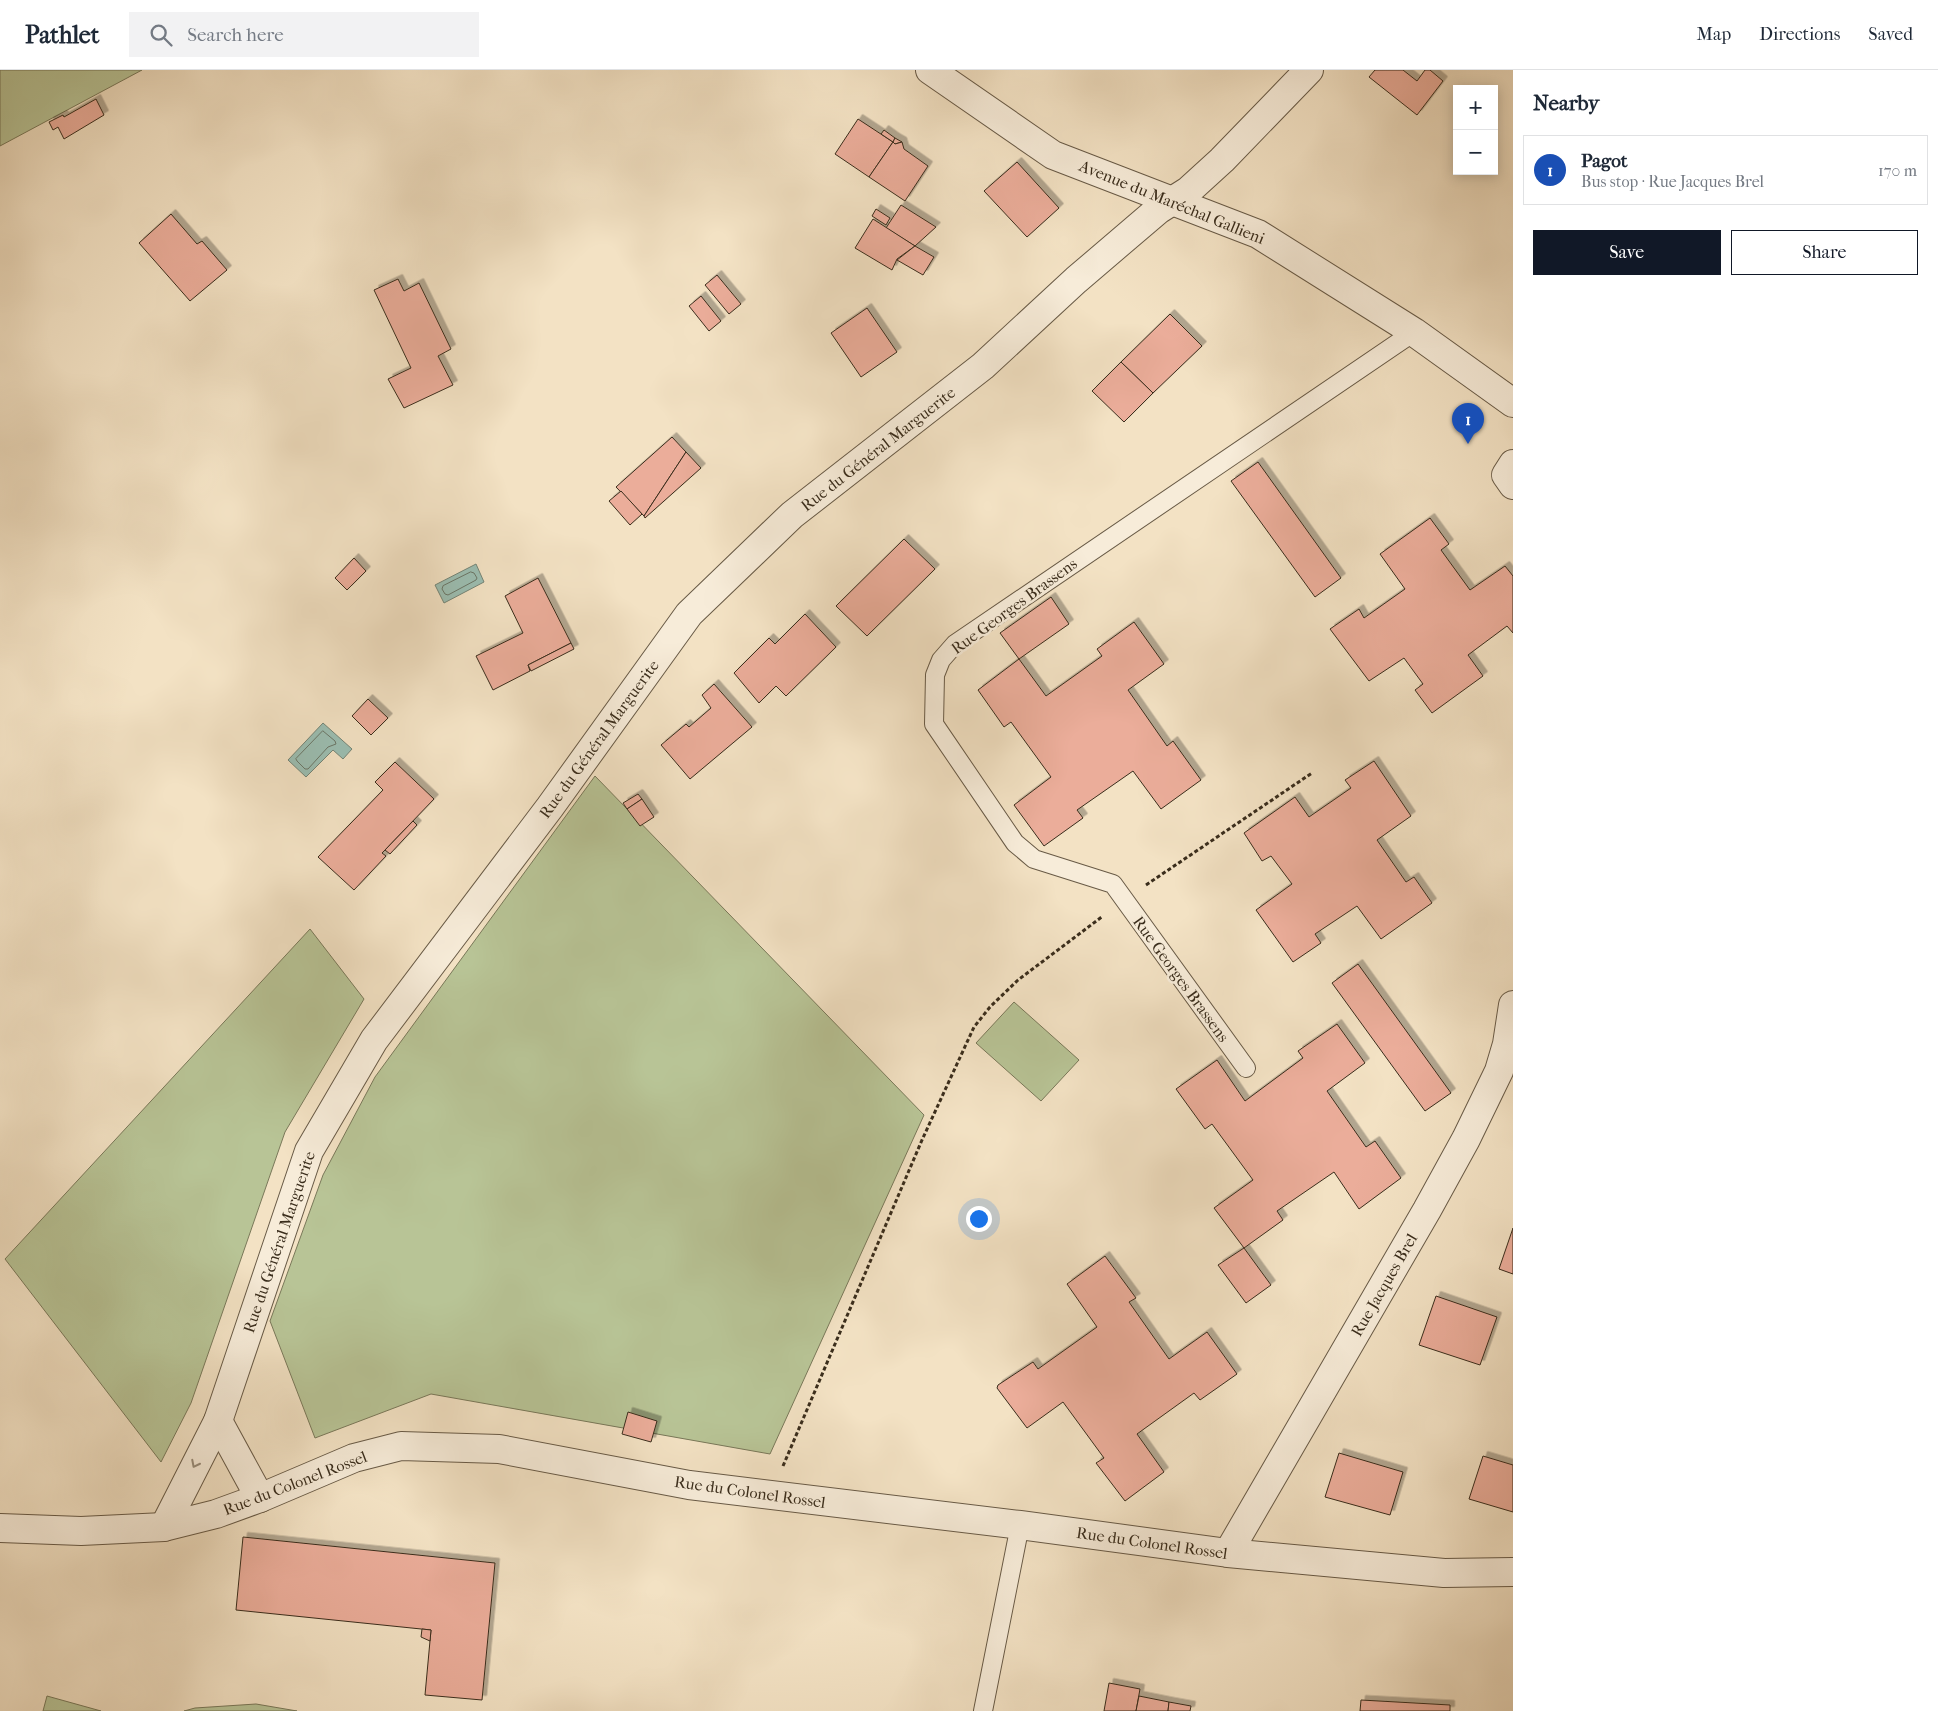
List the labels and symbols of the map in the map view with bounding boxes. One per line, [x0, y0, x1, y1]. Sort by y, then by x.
street label: Avenue du Maréchal Gallieni [1076, 156, 1268, 248]
street label: Rue du Général Marguerite [797, 383, 959, 515]
pin: 1 [1452, 403, 1484, 444]
street label: Rue Georges Brassens [947, 554, 1081, 658]
street label: Rue du Général Marguerite [535, 656, 663, 822]
street label: Rue Georges Brassens [1129, 912, 1233, 1046]
street label: Rue du Général Marguerite [239, 1149, 319, 1335]
your location [966, 1206, 992, 1232]
street label: Rue Jacques Brel [1347, 1230, 1421, 1340]
street label: Rue du Colonel Rossel [220, 1447, 370, 1519]
one-way arrow [191, 1459, 201, 1468]
street label: Rue du Colonel Rossel [673, 1472, 827, 1512]
street label: Rue du Colonel Rossel [1075, 1523, 1229, 1563]

